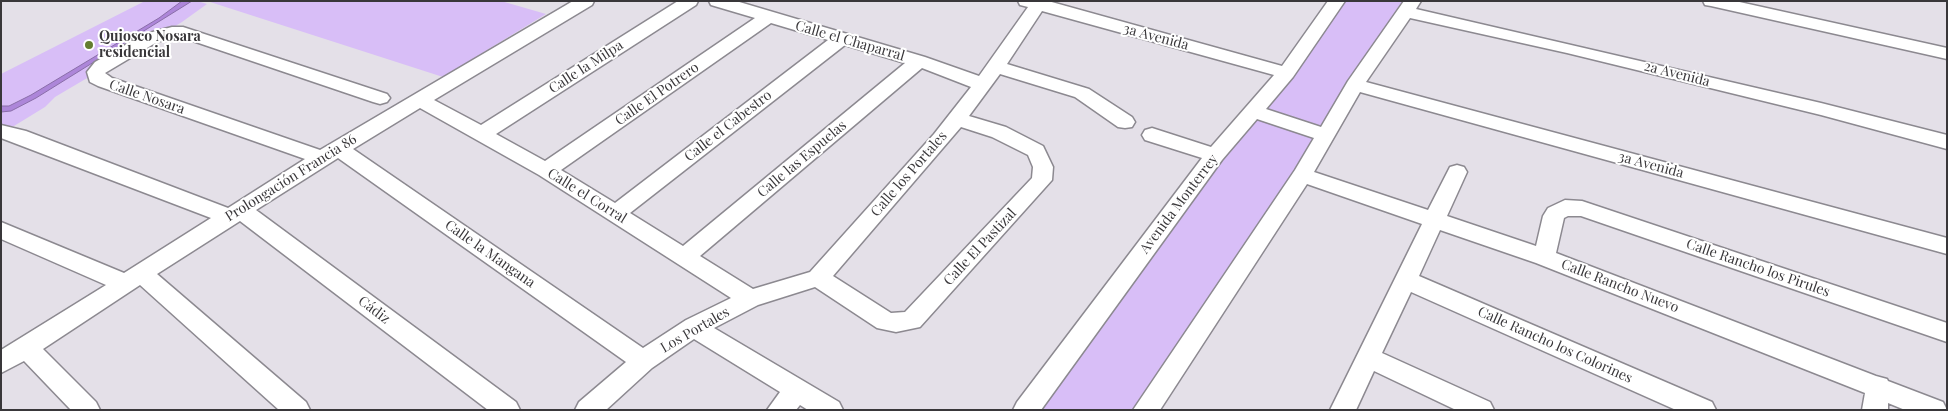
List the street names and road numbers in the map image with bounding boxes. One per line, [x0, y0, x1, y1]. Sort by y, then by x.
street label: Calle el Chaparral [793, 17, 907, 65]
street label: 3a Avenida [1121, 20, 1191, 54]
street label: Calle la Milpa [546, 37, 626, 97]
street label: 2a Avenida [1642, 58, 1712, 90]
street label: Calle El Potrero [612, 59, 702, 129]
street label: Calle Nosara [107, 76, 187, 118]
street label: Calle el Cabestro [681, 87, 775, 165]
street label: Calle las Espuelas [754, 117, 850, 201]
street label: Calle los Portales [867, 128, 951, 220]
street label: Prolongación Francia 86 [222, 131, 360, 225]
street label: 3a Avenida [1616, 148, 1686, 182]
street label: Avenida Monterrey [1136, 151, 1222, 257]
street label: Calle el Corral [544, 165, 630, 227]
street label: Calle El Pastizal [940, 205, 1020, 289]
street label: Calle la Mangana [442, 217, 538, 291]
street label: Calle Rancho los Pirules [1684, 236, 1832, 300]
street label: Calle Rancho Nuevo [1559, 256, 1681, 316]
street label: Cádiz [355, 293, 393, 327]
street label: Calle Rancho los Colorines [1475, 303, 1635, 387]
street label: Los Portales [658, 304, 732, 356]

